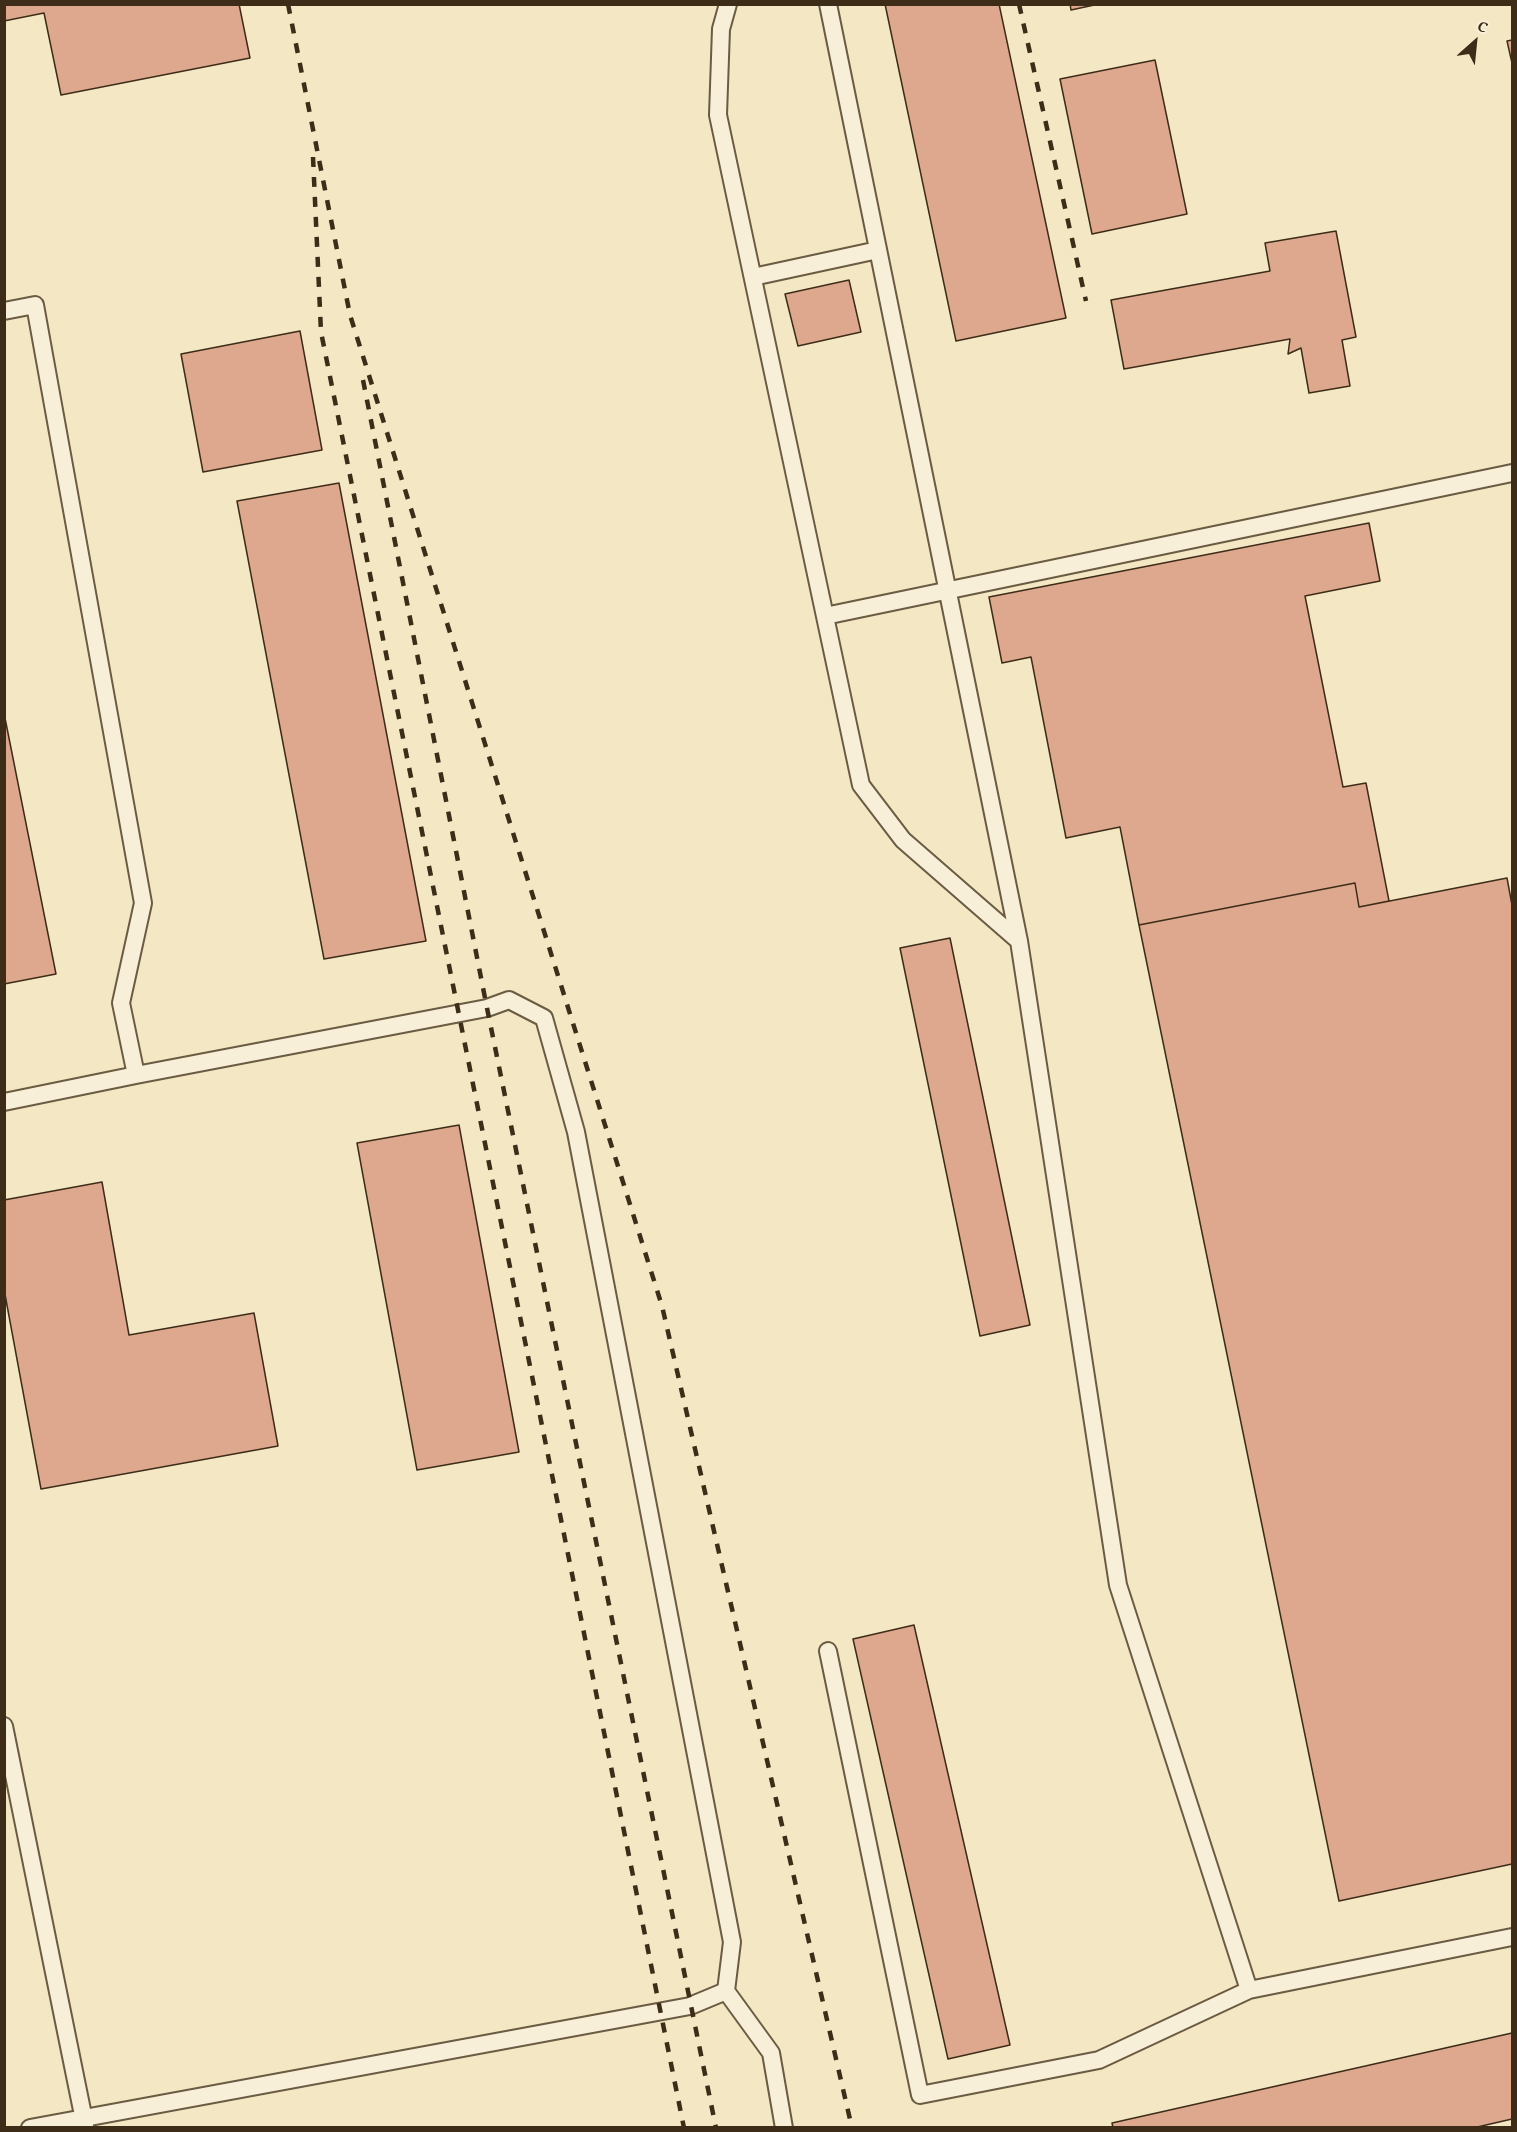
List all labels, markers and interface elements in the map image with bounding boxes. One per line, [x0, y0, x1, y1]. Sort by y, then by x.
north arrow [1445, 12, 1505, 72]
text: С [1474, 13, 1493, 39]

